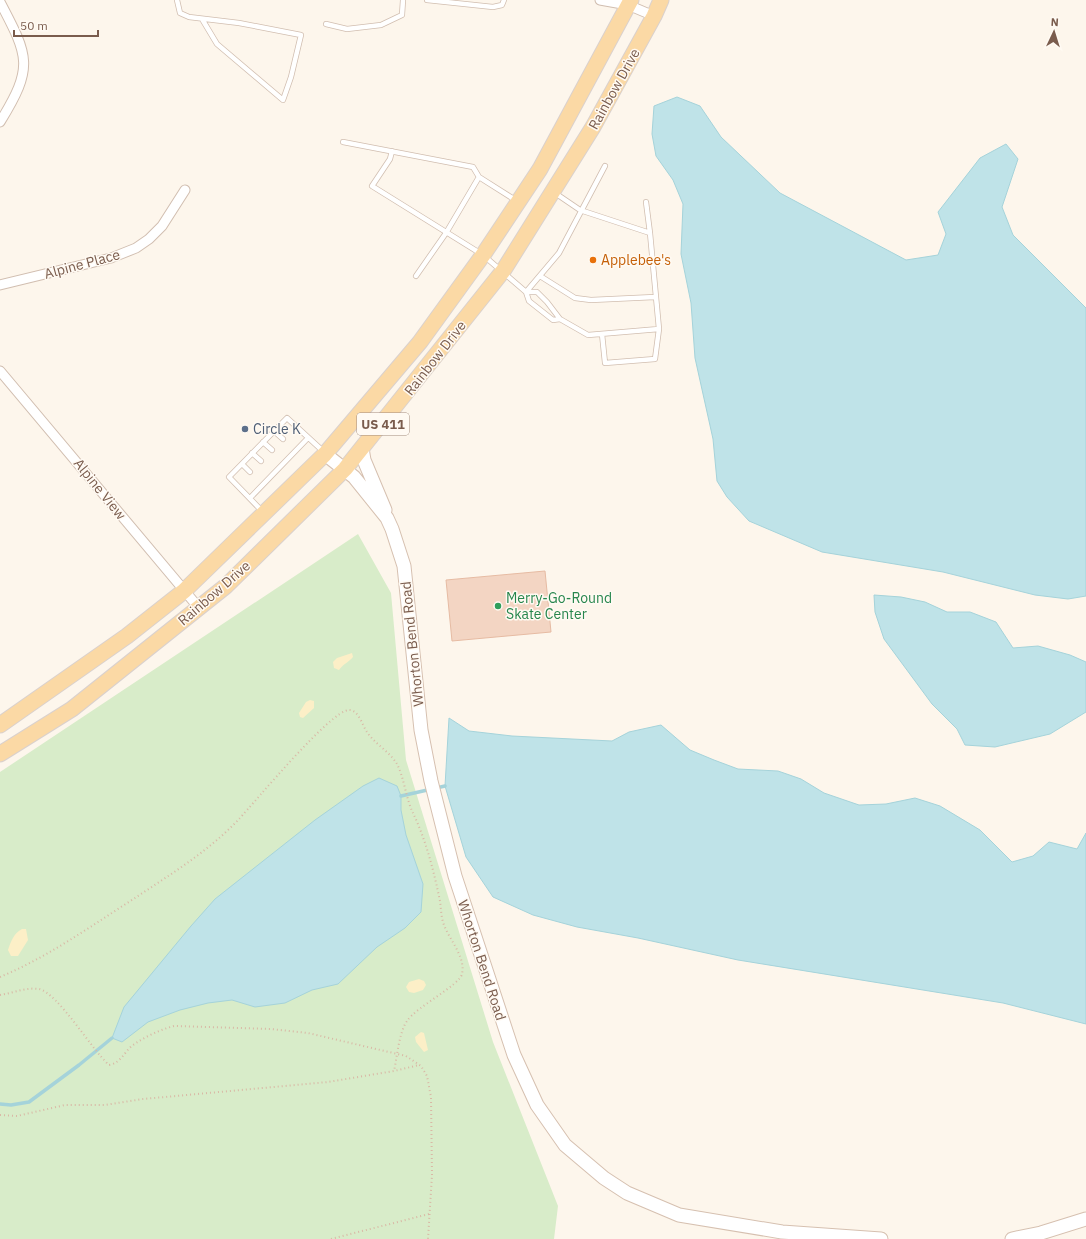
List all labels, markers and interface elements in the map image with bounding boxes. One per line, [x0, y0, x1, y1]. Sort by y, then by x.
scale bar [14, 12, 98, 38]
north arrow [1034, 12, 1074, 52]
text: N [1050, 15, 1059, 29]
text: 50 m [20, 18, 48, 33]
street label: Rainbow Drive [584, 45, 644, 133]
street label: Alpine Place [42, 245, 122, 283]
place label: Applebee's [601, 251, 671, 269]
marker: Applebee's [588, 255, 598, 265]
street label: Rainbow Drive [400, 317, 470, 399]
road number: US 411 [357, 413, 409, 435]
place label: Circle K [253, 420, 301, 438]
marker: Circle K [240, 424, 250, 434]
street label: Alpine View [70, 455, 130, 524]
street label: Rainbow Drive [174, 556, 254, 629]
street label: Whorton Bend Road [396, 580, 428, 708]
place label: Merry-Go-Round Skate Center [506, 589, 612, 623]
marker: Merry-Go-Round Skate Center [493, 601, 503, 611]
street label: Whorton Bend Road [454, 897, 510, 1023]

